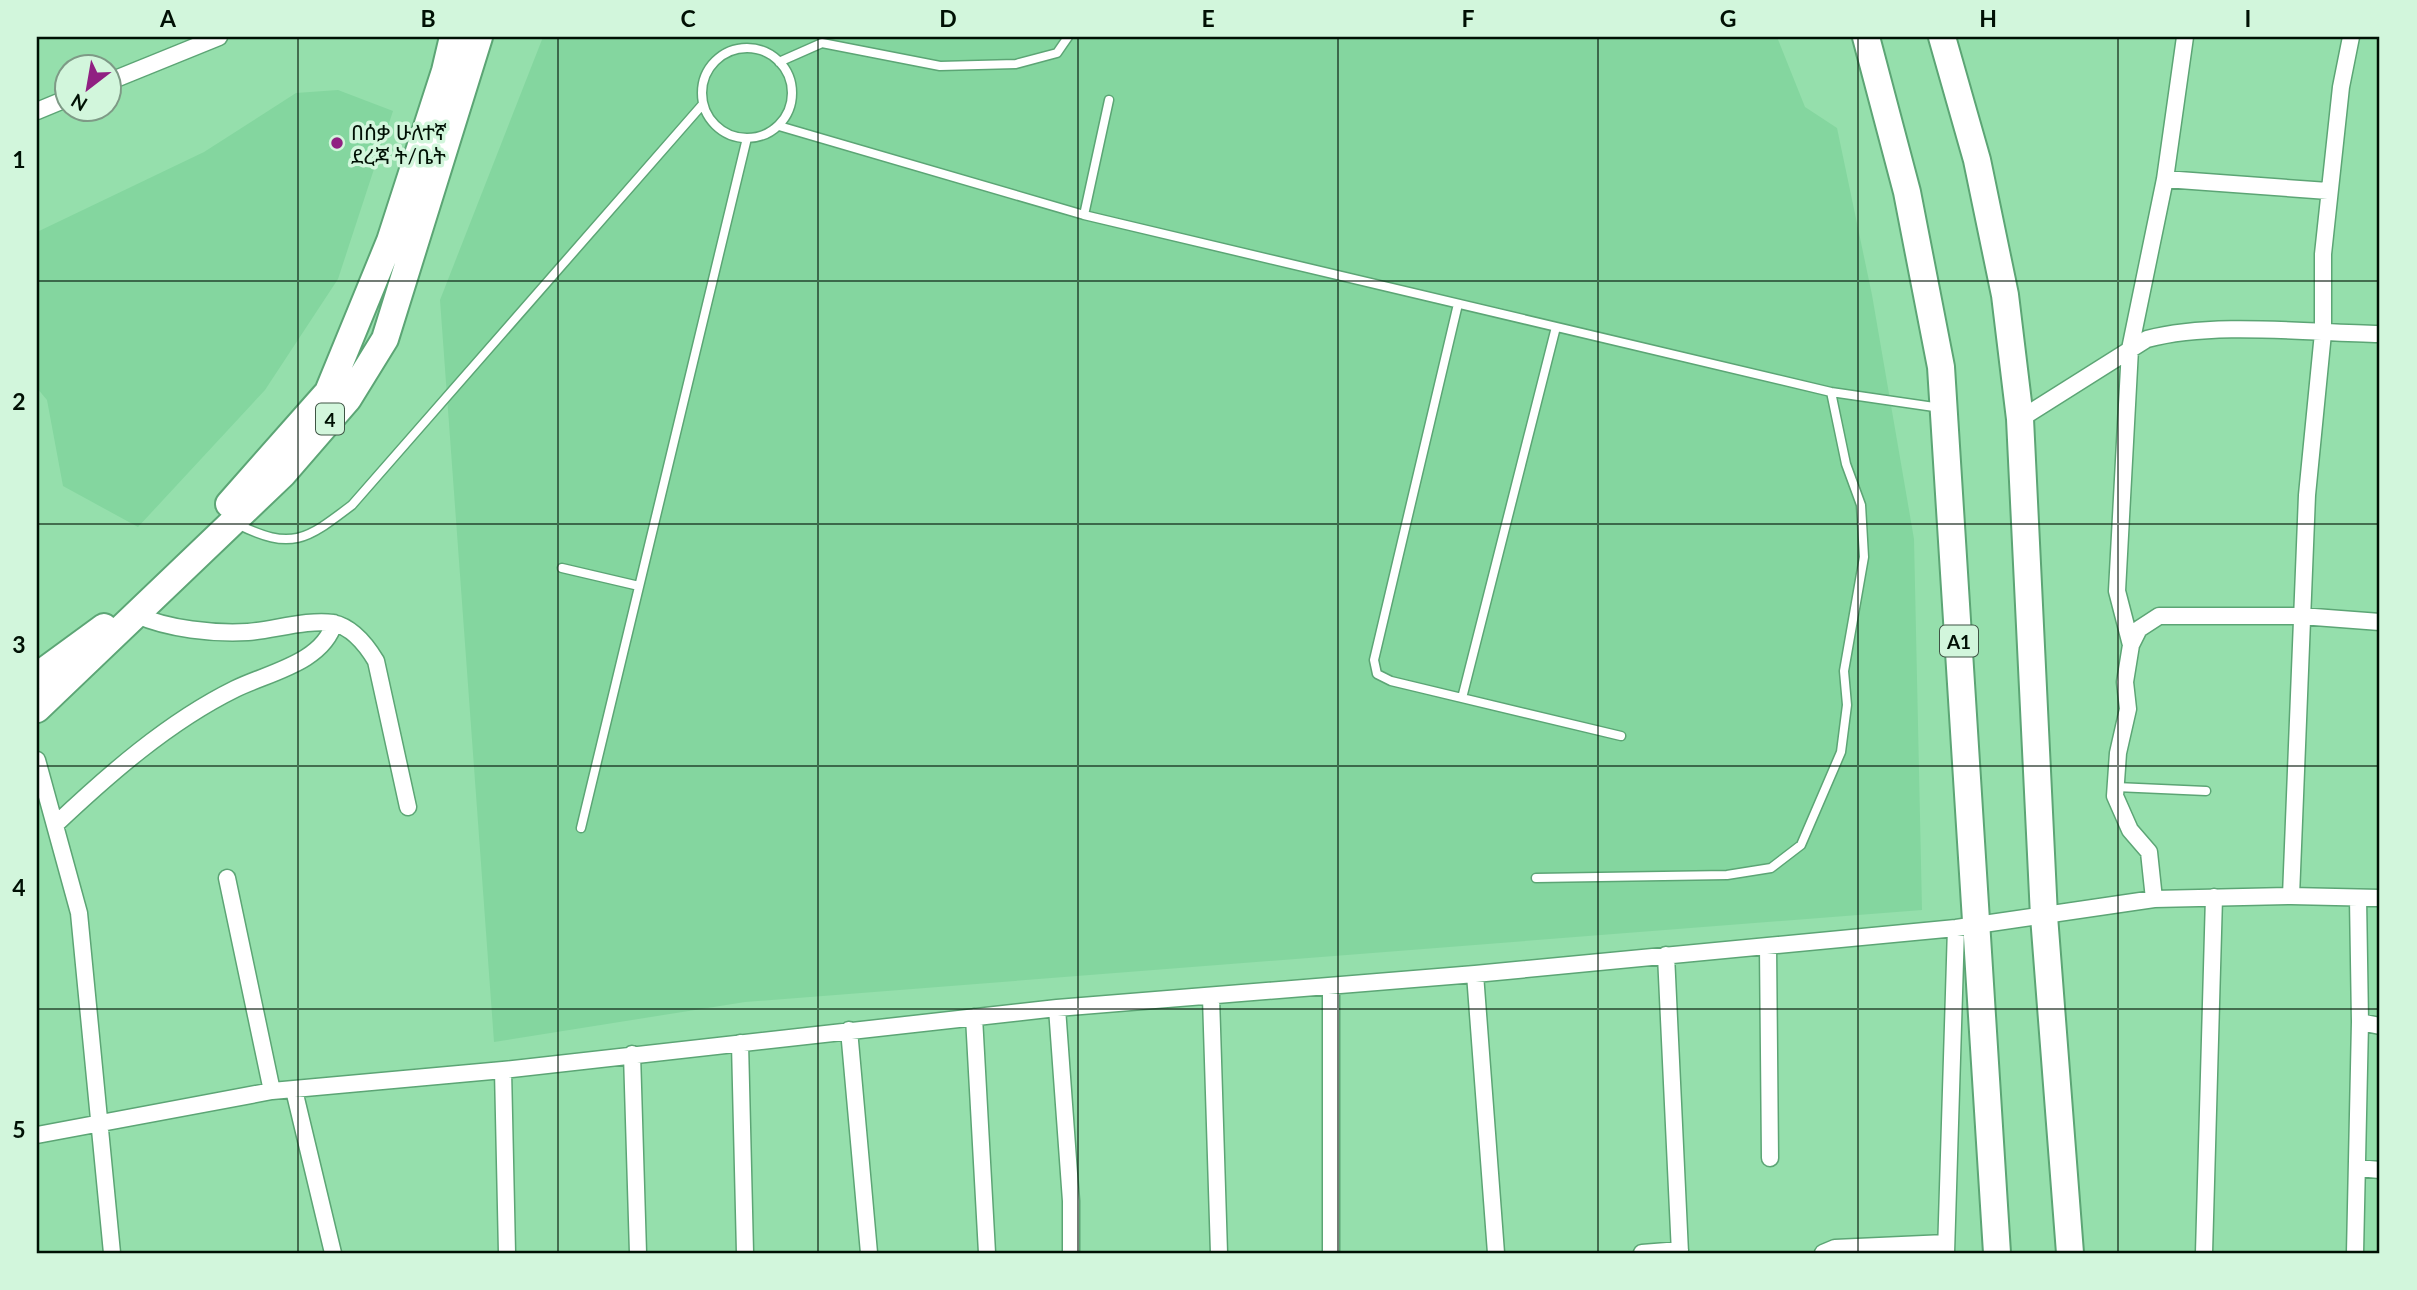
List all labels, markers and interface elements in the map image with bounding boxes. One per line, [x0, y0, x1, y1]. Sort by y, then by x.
text: A [159, 4, 177, 32]
text: B [420, 4, 436, 32]
text: C [680, 4, 696, 32]
text: D [939, 4, 957, 32]
text: E [1201, 4, 1215, 32]
text: F [1461, 4, 1475, 32]
text: G [1720, 4, 1736, 32]
text: H [1979, 4, 1997, 32]
text: I [2245, 4, 2251, 32]
north arrow [52, 52, 122, 122]
text: N [67, 89, 91, 117]
place label: በሰቃ ሁለተኛ ደረጃ ት/ቤት [351, 119, 447, 168]
marker: በሰቃ ሁለተኛ ደረጃ ት/ቤት [329, 135, 345, 151]
text: 1 [12, 145, 26, 173]
text: 2 [12, 387, 26, 415]
road number: 4 [316, 404, 344, 434]
road number: A1 [1940, 626, 1978, 656]
text: 3 [12, 630, 26, 658]
text: 4 [12, 873, 26, 901]
text: 5 [12, 1115, 26, 1143]

